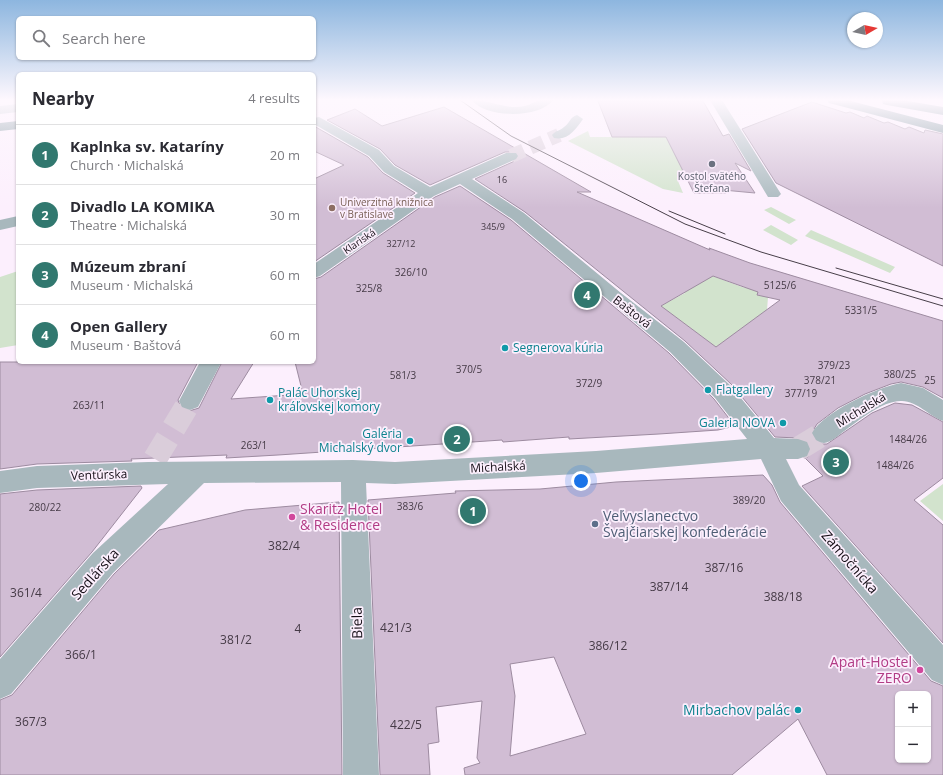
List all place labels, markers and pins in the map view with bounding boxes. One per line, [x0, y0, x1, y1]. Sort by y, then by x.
marker: Kostol svätého Štefana [707, 159, 717, 169]
place label: Kostol svätého Štefana [678, 169, 746, 195]
place label: Univerzitná knižnica v Bratislave [340, 195, 433, 221]
marker: Univerzitná knižnica v Bratislave [327, 203, 337, 213]
pin: 4 [574, 280, 600, 310]
place label: Segnerova kúria [513, 339, 603, 356]
marker: Segnerova kúria [500, 343, 510, 353]
place label: Flatgallery [716, 381, 774, 398]
place label: Palác Uhorskej kráľovskej komory [278, 384, 381, 415]
marker: Flatgallery [703, 385, 713, 395]
marker: Palác Uhorskej kráľovskej komory [265, 395, 275, 405]
place label: Galeria NOVA [699, 414, 775, 431]
marker: Galeria NOVA [778, 418, 788, 428]
pin: 2 [444, 424, 470, 454]
place label: Galéria Michalský dvor [319, 425, 402, 456]
marker: Galéria Michalský dvor [405, 436, 415, 446]
pin: 3 [823, 447, 849, 477]
pin: 1 [460, 496, 486, 526]
place label: Skaritz Hotel & Residence [300, 499, 382, 534]
place label: Veľvyslanectvo Švajčiarskej konfederácie [603, 506, 767, 541]
marker: Skaritz Hotel & Residence [287, 512, 297, 522]
marker: Veľvyslanectvo Švajčiarskej konfederácie [590, 519, 600, 529]
place label: Apart-Hostel ZERO [830, 652, 912, 687]
marker: Apart-Hostel ZERO [915, 665, 925, 675]
place label: Mirbachov palác [683, 700, 790, 719]
marker: Mirbachov palác [793, 705, 803, 715]

